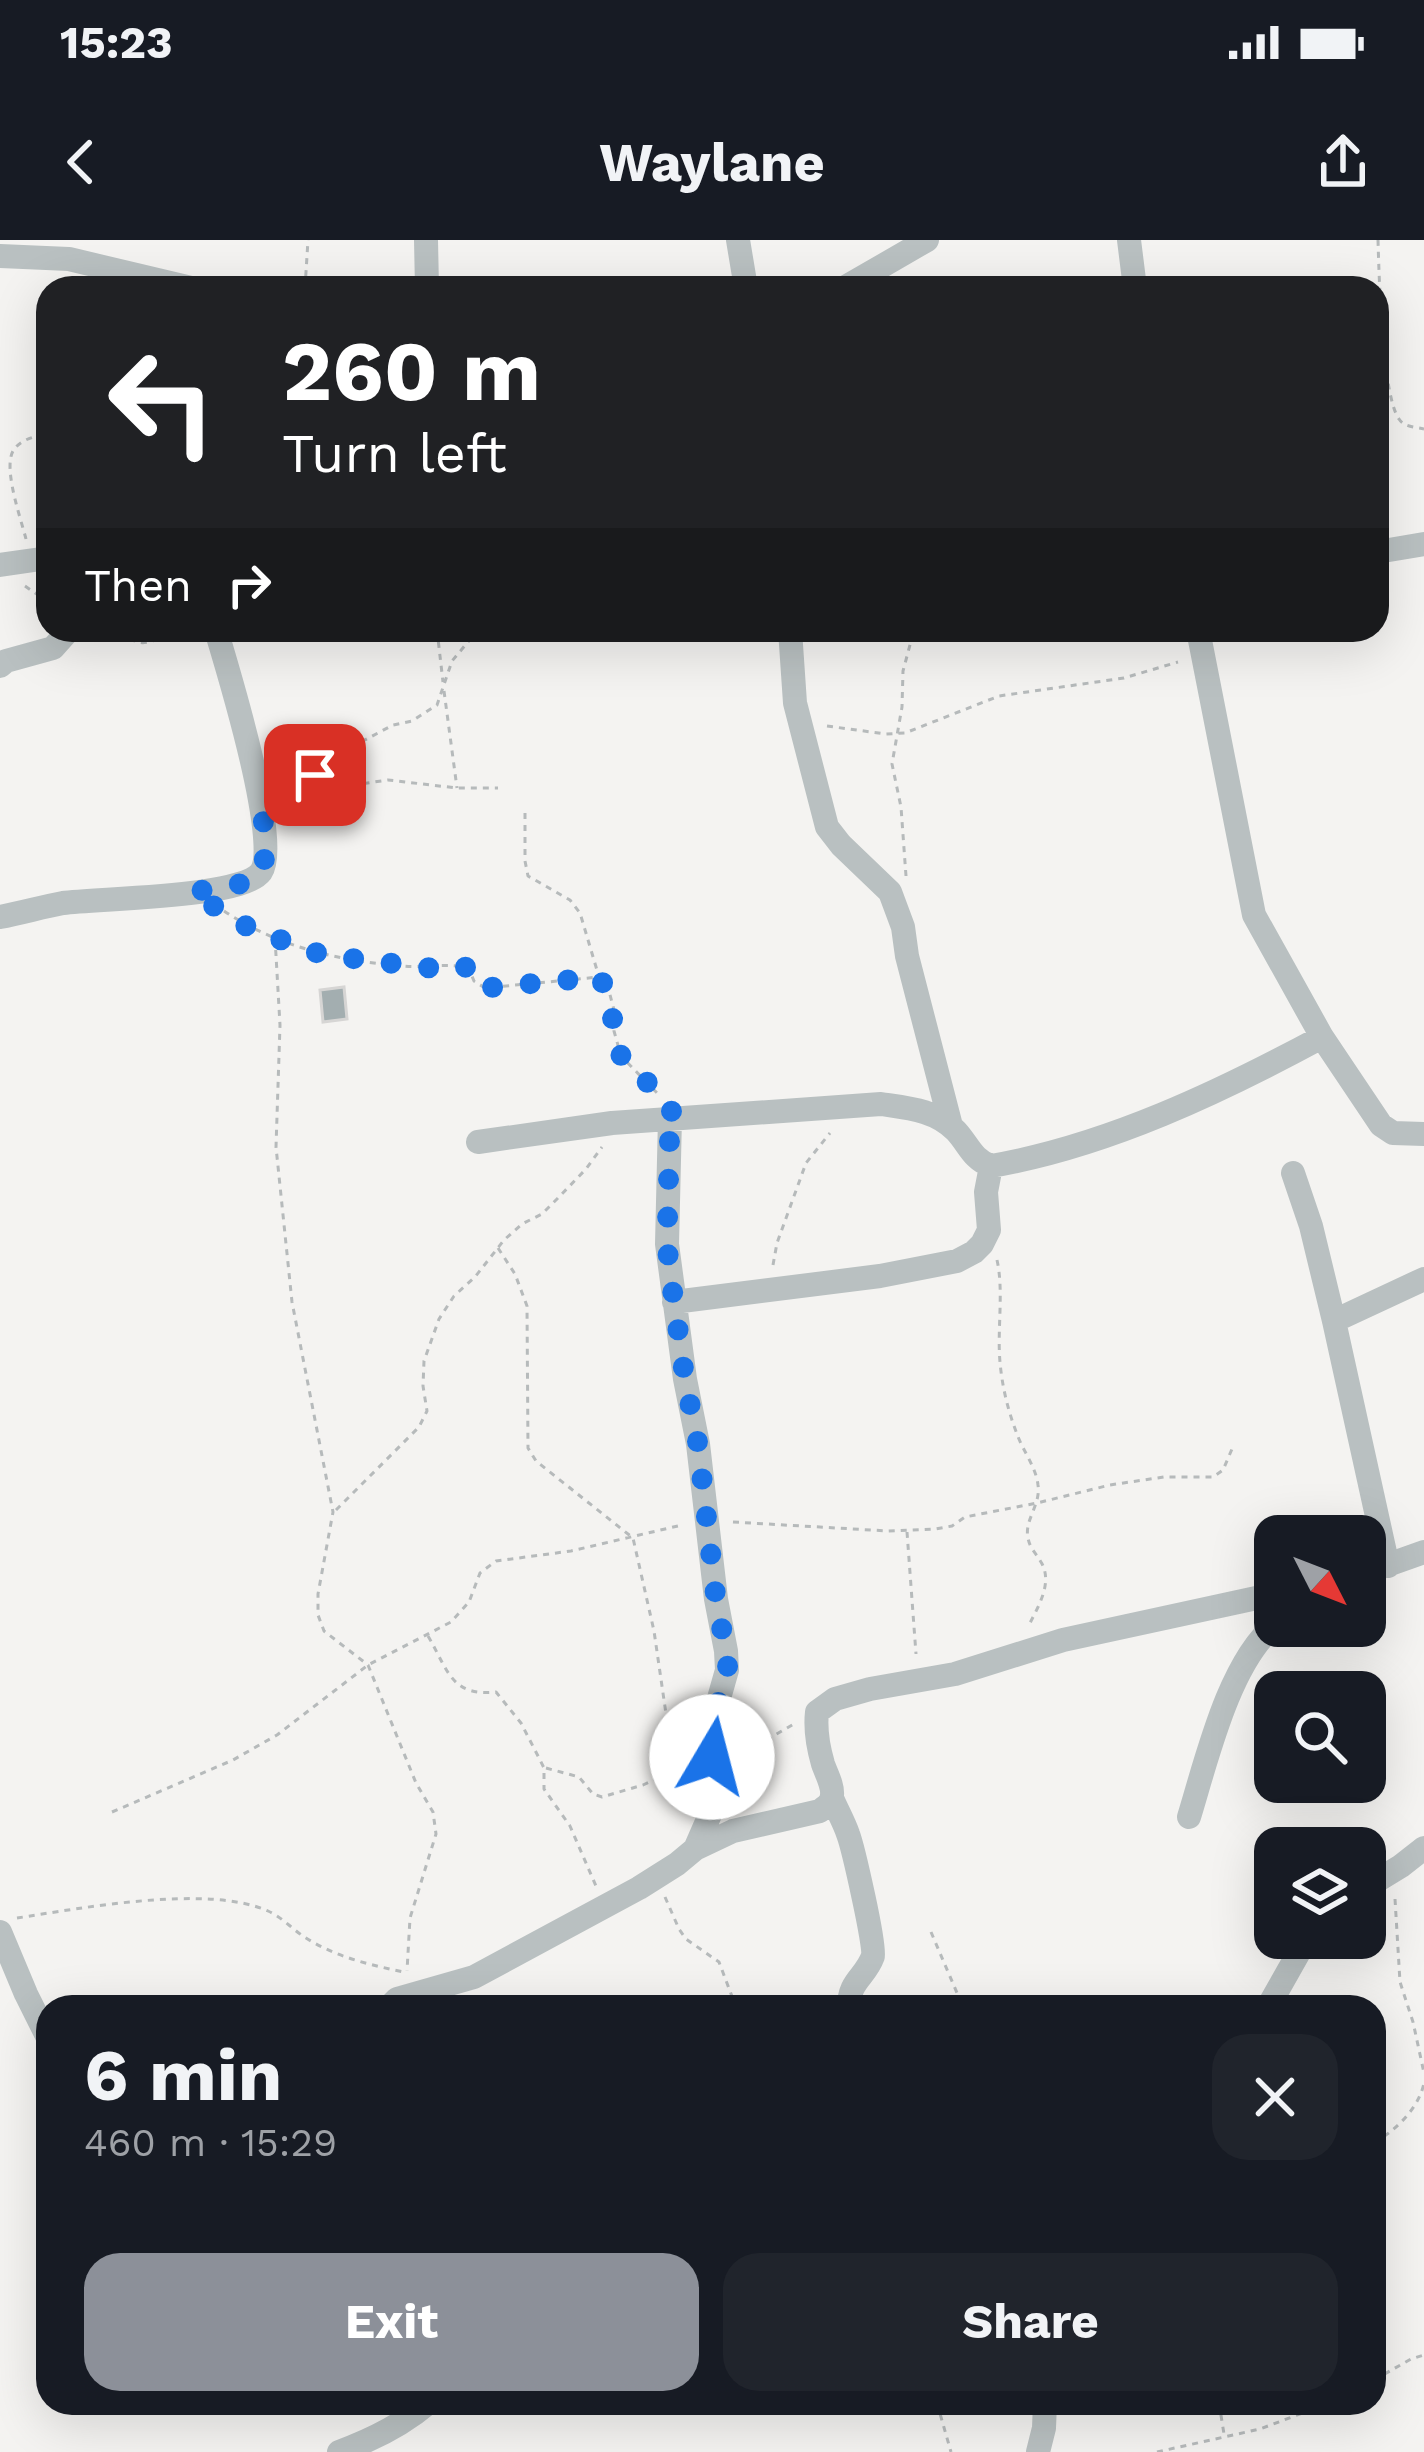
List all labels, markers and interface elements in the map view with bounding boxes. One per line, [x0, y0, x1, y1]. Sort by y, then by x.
text: 15:23 [60, 16, 173, 69]
icon: back [48, 129, 114, 195]
icon: share [1310, 129, 1376, 195]
text: Waylane [599, 131, 825, 194]
text: 260 m [282, 322, 541, 420]
icon: left [84, 324, 240, 480]
text: Turn left [282, 422, 507, 485]
icon: right [216, 552, 282, 618]
text: Then [84, 559, 192, 612]
pin [264, 724, 366, 826]
icon: arrive [282, 742, 348, 808]
north arrow [1254, 1515, 1386, 1647]
map controls [1254, 1515, 1386, 1959]
button: search [1254, 1671, 1386, 1803]
position arrow [649, 1694, 775, 1820]
button: layers [1254, 1827, 1386, 1959]
text: 6 min [84, 2033, 282, 2117]
button: close [1212, 2034, 1338, 2160]
text: 460 m · 15:29 [84, 2120, 337, 2165]
button: Exit [84, 2253, 699, 2391]
button: Share [723, 2253, 1338, 2391]

